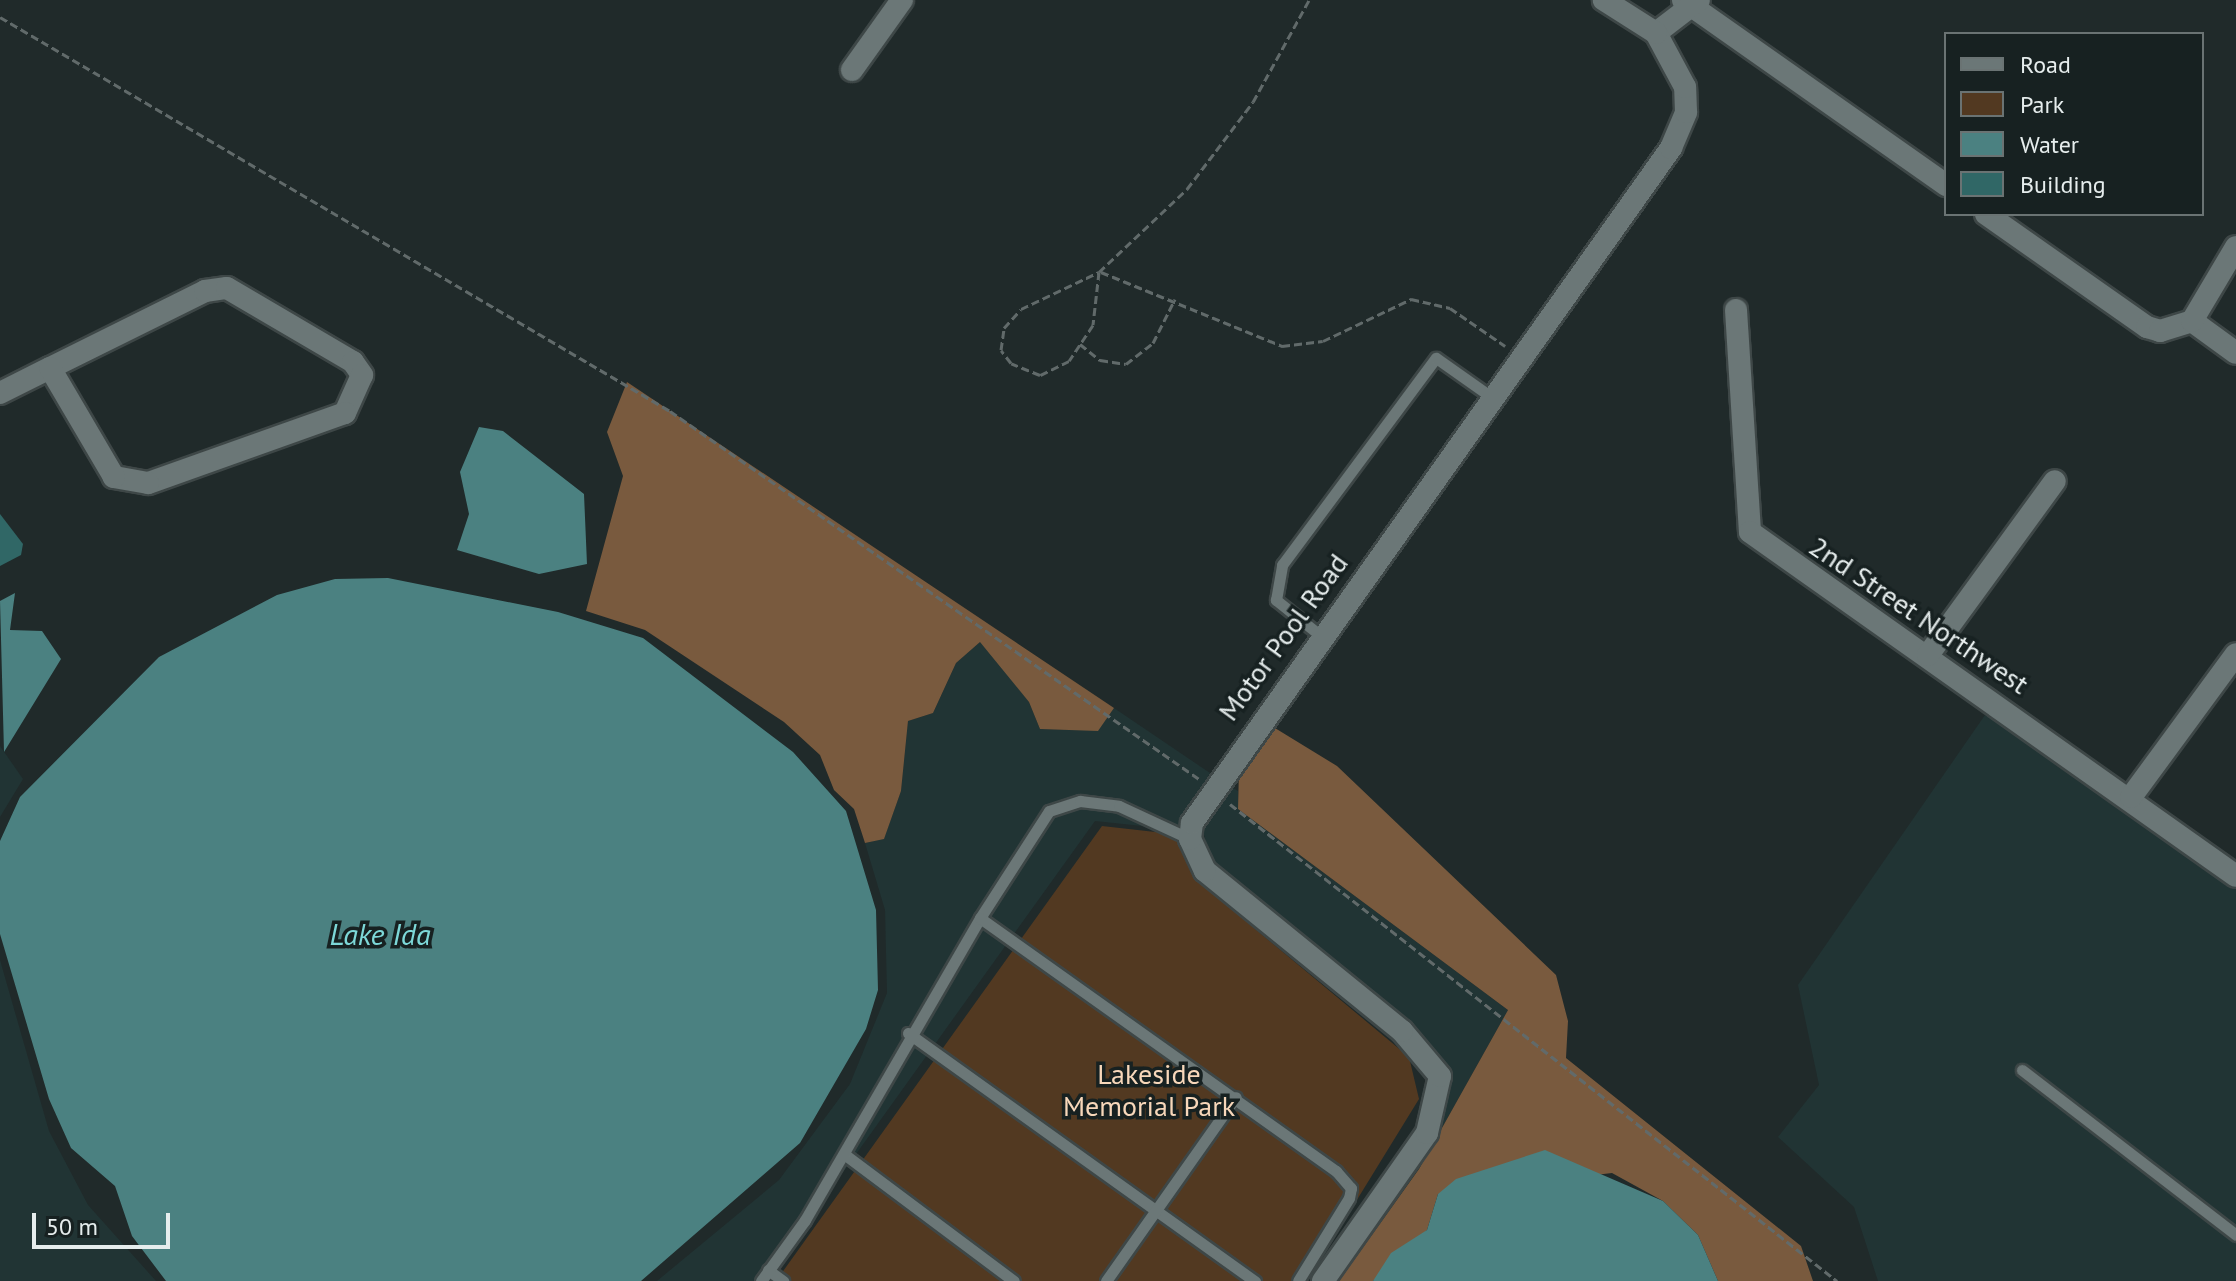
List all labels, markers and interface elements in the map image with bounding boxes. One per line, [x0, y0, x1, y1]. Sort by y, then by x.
legend [1944, 32, 2204, 216]
text: Road [2020, 49, 2071, 80]
text: Park [2020, 89, 2064, 120]
text: Water [2020, 129, 2079, 160]
text: Building [2020, 169, 2106, 200]
street label: 2nd Street Northwest [1803, 529, 2035, 701]
street label: Motor Pool Road [1211, 547, 1355, 727]
water label: Lake Ida [329, 916, 431, 952]
park label: Lakeside Memorial Park [1063, 1057, 1235, 1123]
scale bar [36, 1197, 174, 1247]
text: 50 m [46, 1211, 98, 1242]

